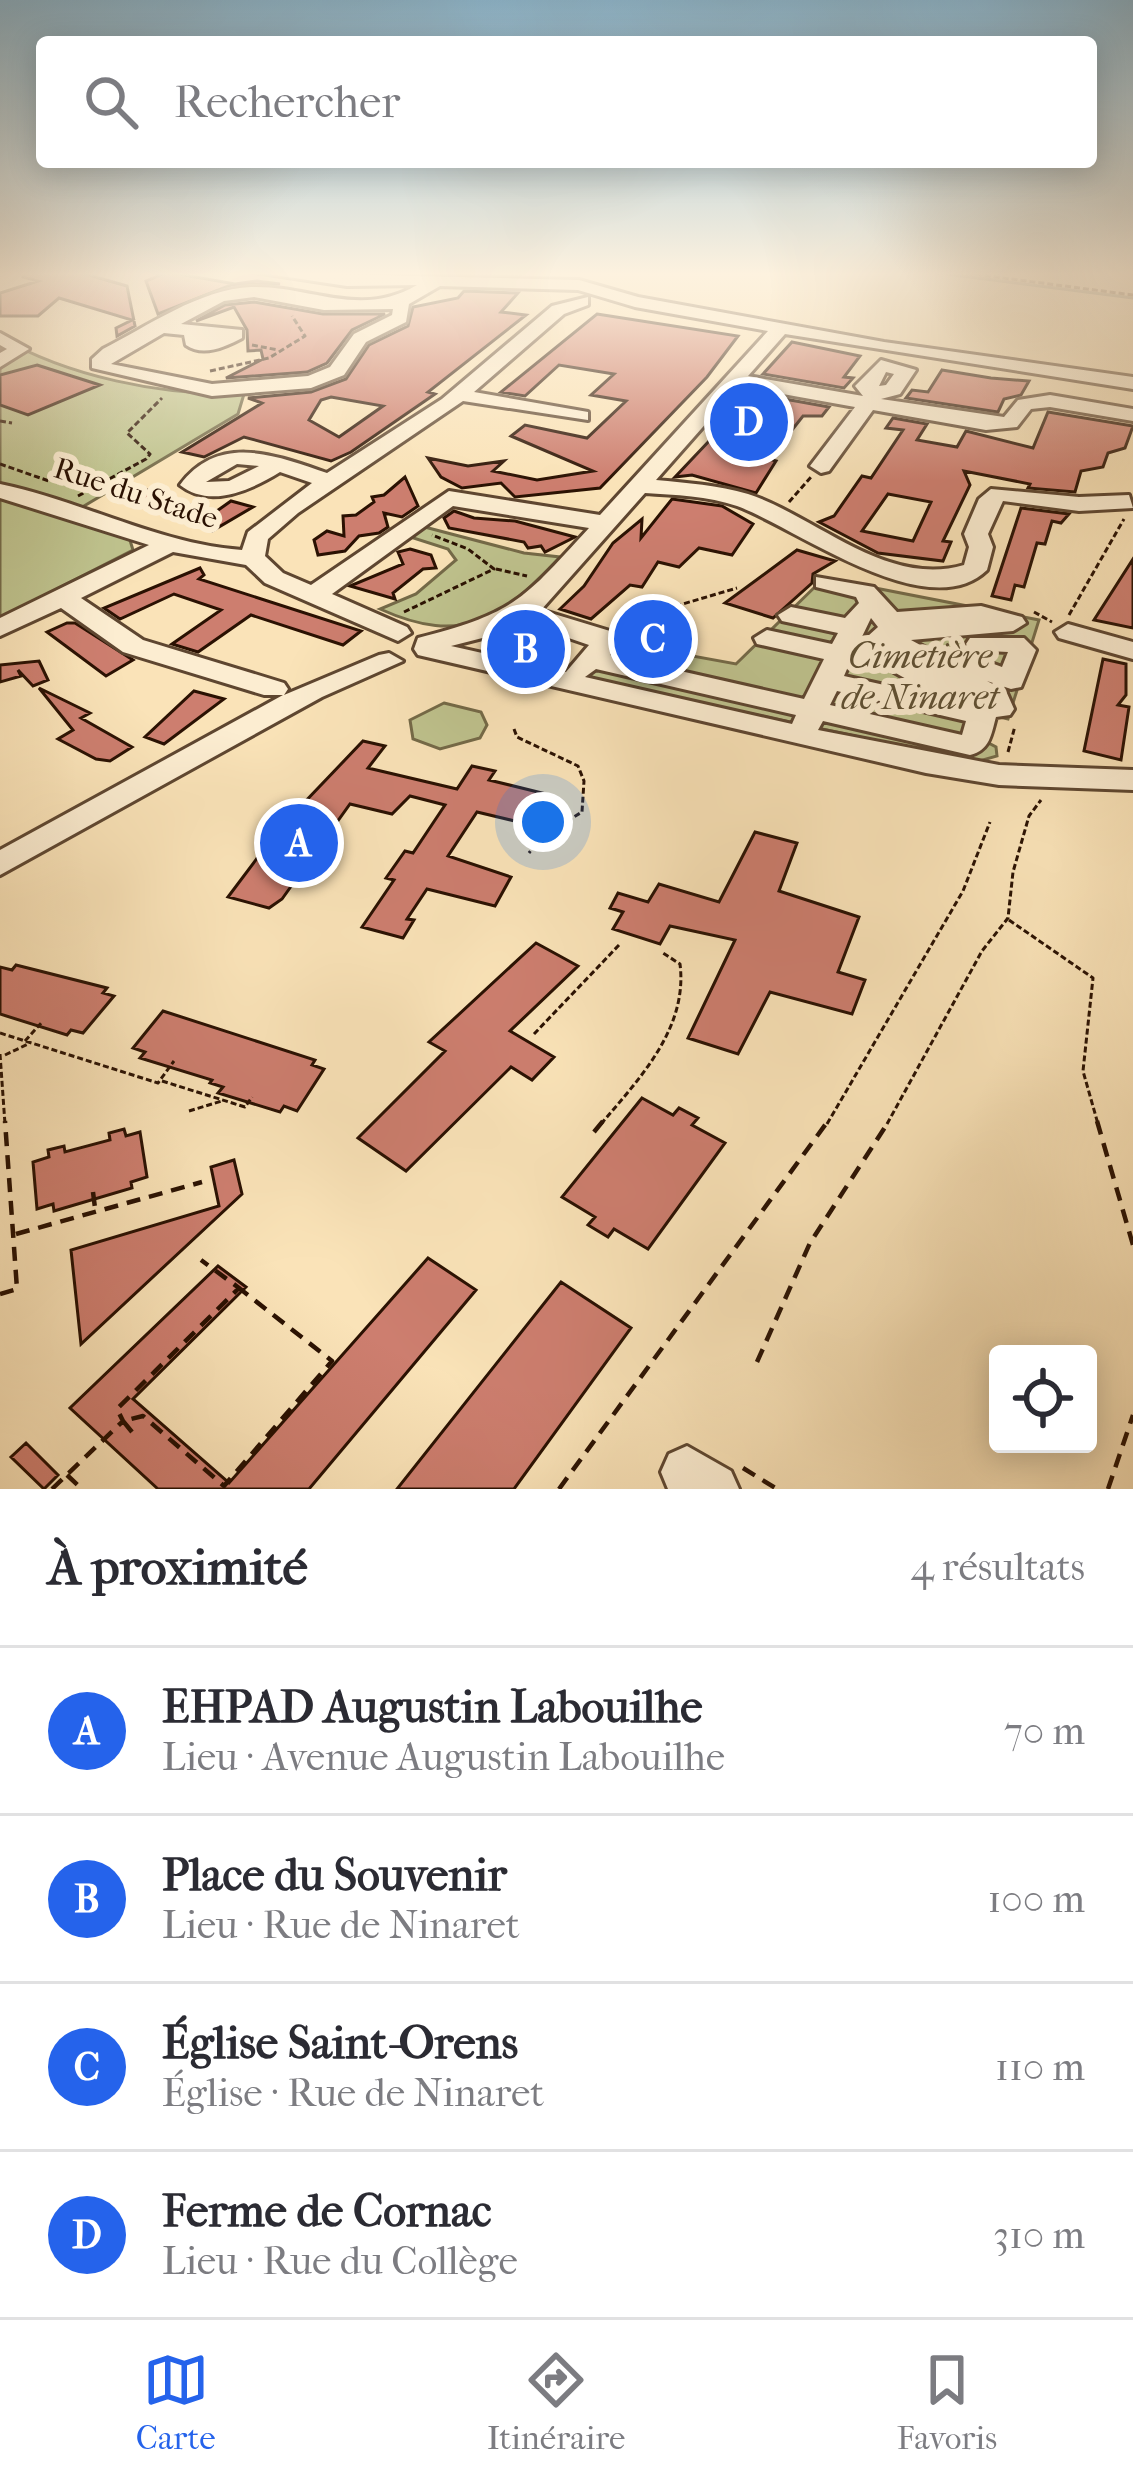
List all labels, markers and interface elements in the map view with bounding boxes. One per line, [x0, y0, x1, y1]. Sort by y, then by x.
search box [36, 36, 1097, 168]
icon: search [78, 69, 144, 135]
text: Rechercher [174, 76, 400, 129]
pin: D [710, 377, 788, 467]
street label: Rue du Stade [49, 451, 222, 536]
pin: C [614, 594, 692, 684]
pin: B [487, 604, 565, 694]
park label: Cimetière de Ninaret [841, 635, 1001, 718]
your location [513, 792, 573, 852]
pin: A [260, 798, 338, 888]
map controls [989, 1345, 1097, 1453]
button: locate [989, 1345, 1097, 1453]
text: À proximité [48, 1537, 308, 1597]
text: 4 résultats [911, 1544, 1085, 1590]
text: EHPAD Augustin Labouilhe [162, 1681, 703, 1734]
text: A [74, 1708, 100, 1754]
text: 70 m [1004, 1708, 1085, 1754]
text: Lieu · Avenue Augustin Labouilhe [162, 1734, 725, 1780]
text: Place du Souvenir [162, 1849, 507, 1902]
text: B [74, 1876, 100, 1922]
text: 100 m [987, 1876, 1085, 1922]
text: Lieu · Rue de Ninaret [162, 1902, 520, 1948]
text: Église Saint-Orens [162, 2017, 518, 2070]
text: C [74, 2044, 100, 2090]
text: 110 m [995, 2044, 1085, 2090]
text: Église · Rue de Ninaret [162, 2070, 544, 2116]
text: Ferme de Cornac [162, 2185, 492, 2238]
text: D [72, 2212, 102, 2258]
text: 310 m [993, 2212, 1085, 2258]
text: Lieu · Rue du Collège [162, 2238, 518, 2284]
tab: Carte [136, 2347, 216, 2458]
tab: Itinéraire [487, 2347, 625, 2458]
tab: Favoris [897, 2347, 997, 2458]

